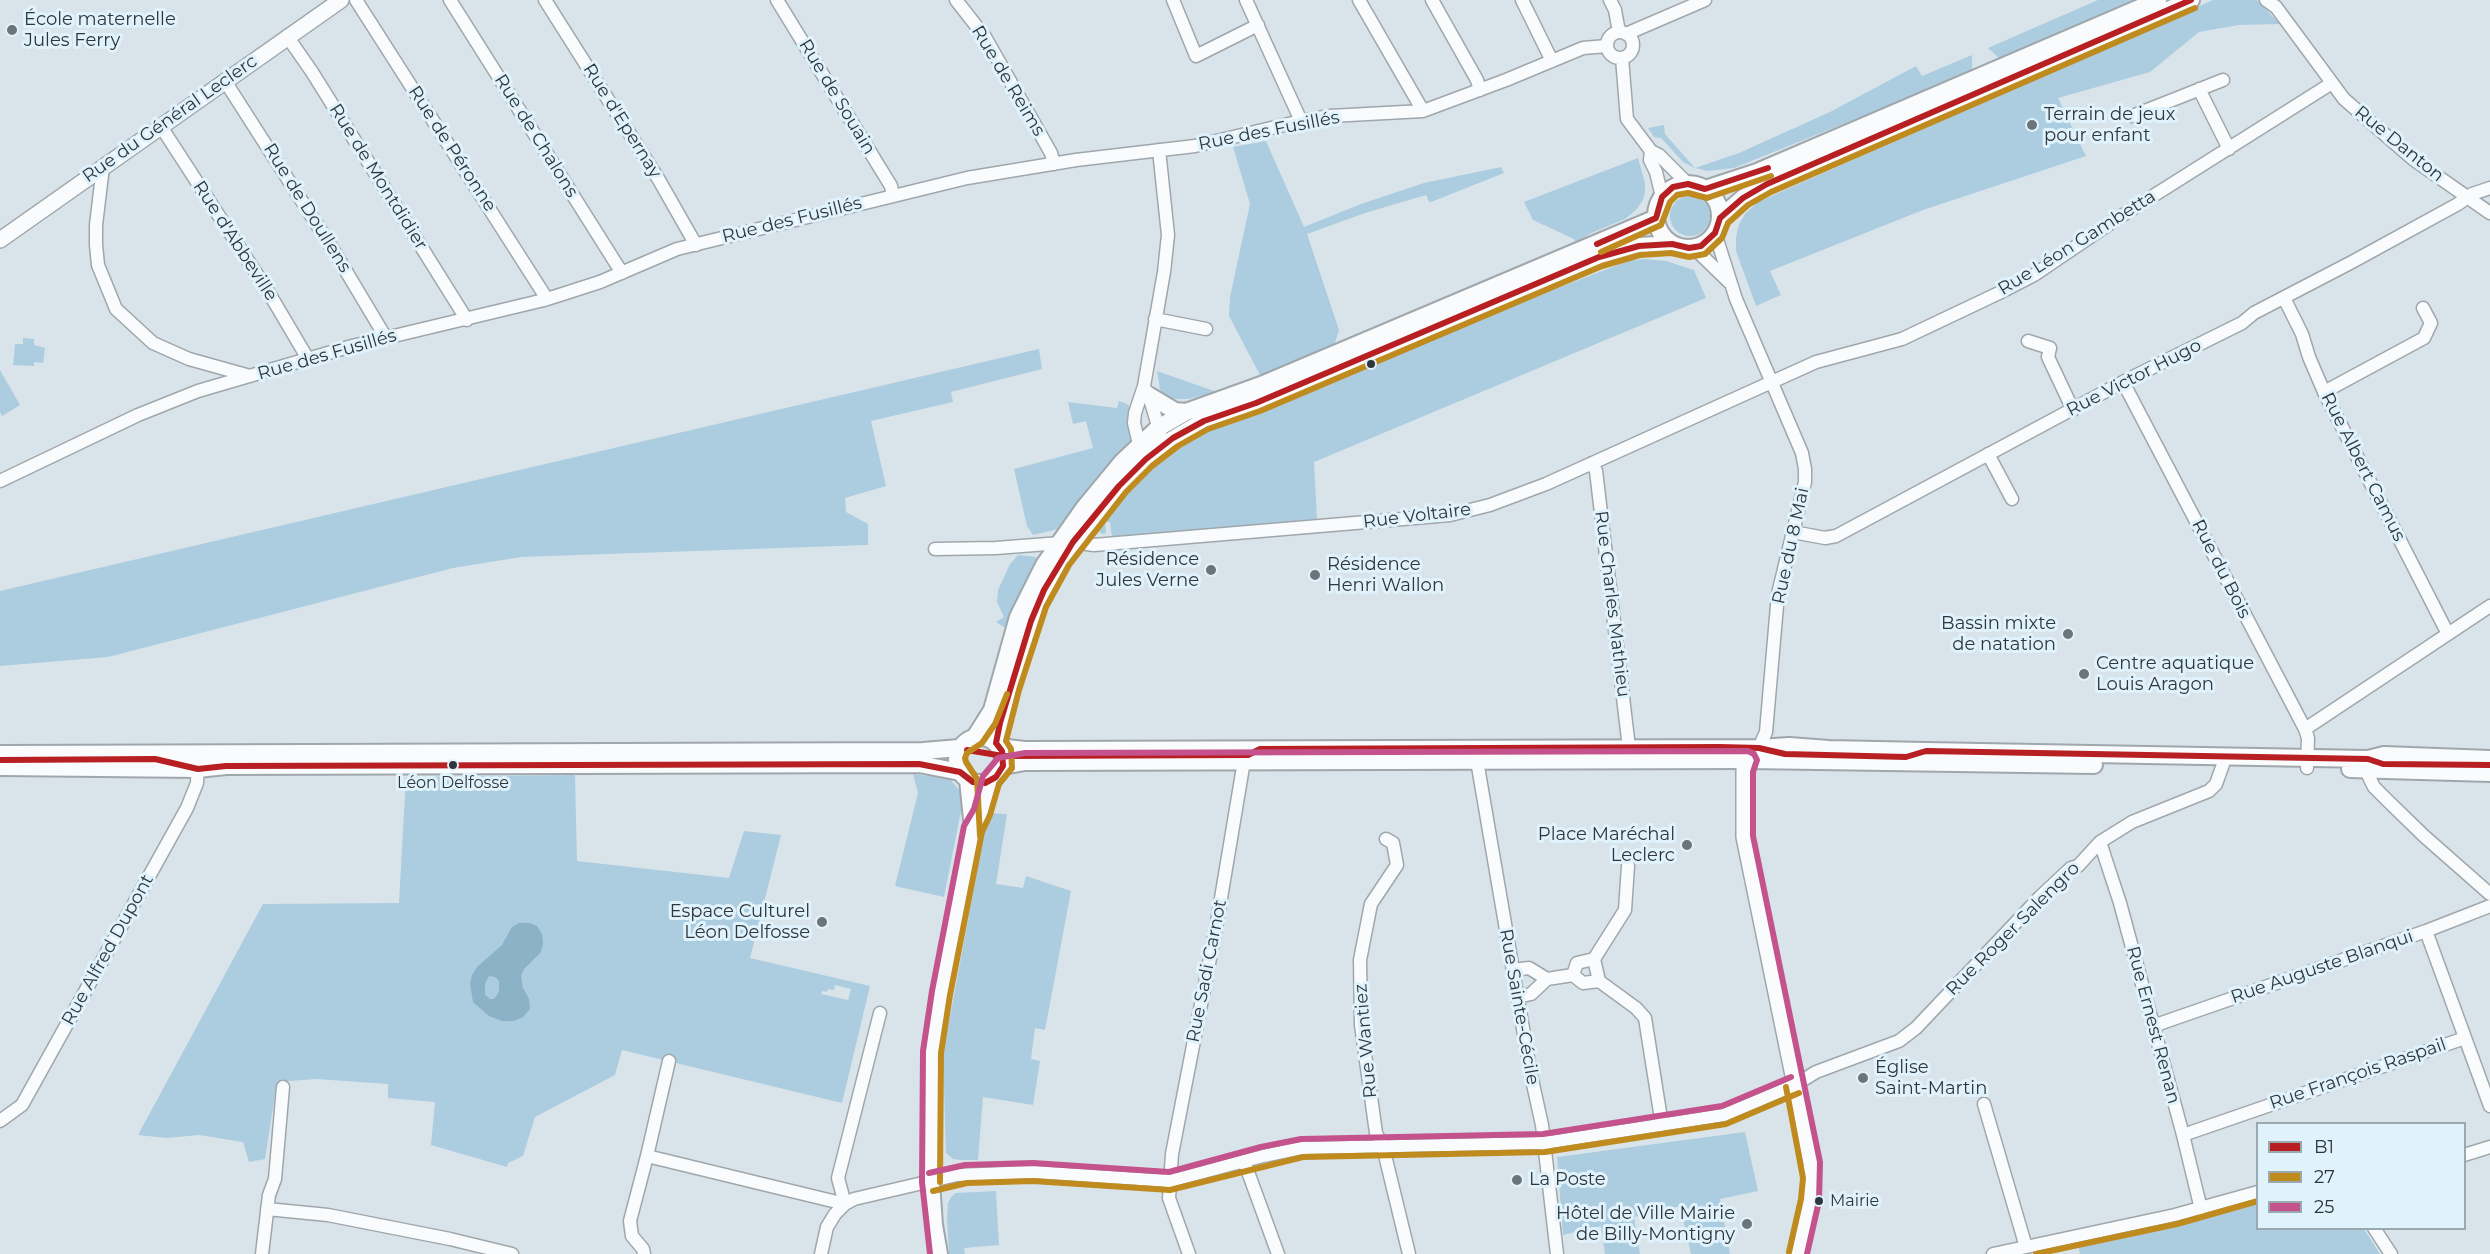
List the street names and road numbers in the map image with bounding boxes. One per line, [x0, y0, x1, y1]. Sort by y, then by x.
street label: Rue de Reims [967, 22, 1049, 140]
street label: Rue de Souain [794, 35, 880, 159]
street label: Rue du Général Leclerc [78, 50, 262, 188]
street label: Rue d'Epernay [578, 60, 666, 182]
street label: Rue de Chalons [489, 70, 583, 202]
street label: Rue de Péronne [403, 82, 501, 216]
street label: Rue de Montdidier [324, 100, 432, 254]
street label: Rue Danton [2350, 101, 2448, 187]
street label: Rue des Fusillés [1197, 107, 1341, 155]
street label: Rue de Doullens [259, 139, 355, 277]
street label: Rue d'Abbeville [188, 177, 282, 305]
street label: Rue Léon Gambetta [1994, 186, 2160, 300]
street label: Rue des Fusillés [720, 192, 864, 248]
street label: Rue des Fusillés [255, 325, 399, 385]
street label: Rue Victor Hugo [2063, 335, 2205, 421]
street label: Rue Albert Camus [2316, 389, 2410, 545]
street label: Rue du 8 Mai [1768, 486, 1814, 606]
street label: Rue Voltaire [1362, 499, 1472, 533]
street label: Rue Charles Mathieu [1590, 510, 1634, 698]
street label: Rue du Bois [2187, 516, 2255, 622]
street label: Rue Roger Salengro [1942, 858, 2084, 1000]
street label: Rue Alfred Dupont [58, 871, 158, 1029]
street label: Rue Sadi Carnot [1183, 898, 1231, 1044]
street label: Rue Auguste Blanqui [2228, 926, 2416, 1008]
street label: Rue Sainte-Cécile [1495, 927, 1543, 1087]
street label: Rue Ernest Renan [2122, 944, 2184, 1106]
street label: Rue Wantiez [1350, 983, 1382, 1099]
street label: Rue François Raspail [2267, 1034, 2449, 1114]

